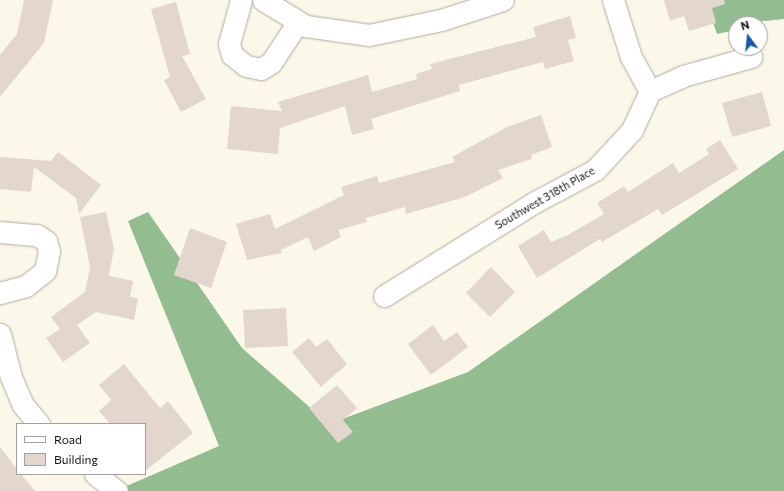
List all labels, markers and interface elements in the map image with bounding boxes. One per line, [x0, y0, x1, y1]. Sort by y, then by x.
north arrow [728, 16, 768, 56]
text: N [739, 18, 751, 32]
street label: Southwest 318th Place [493, 164, 597, 232]
legend [16, 423, 146, 475]
text: Road [54, 432, 82, 446]
text: Building [54, 452, 98, 466]

